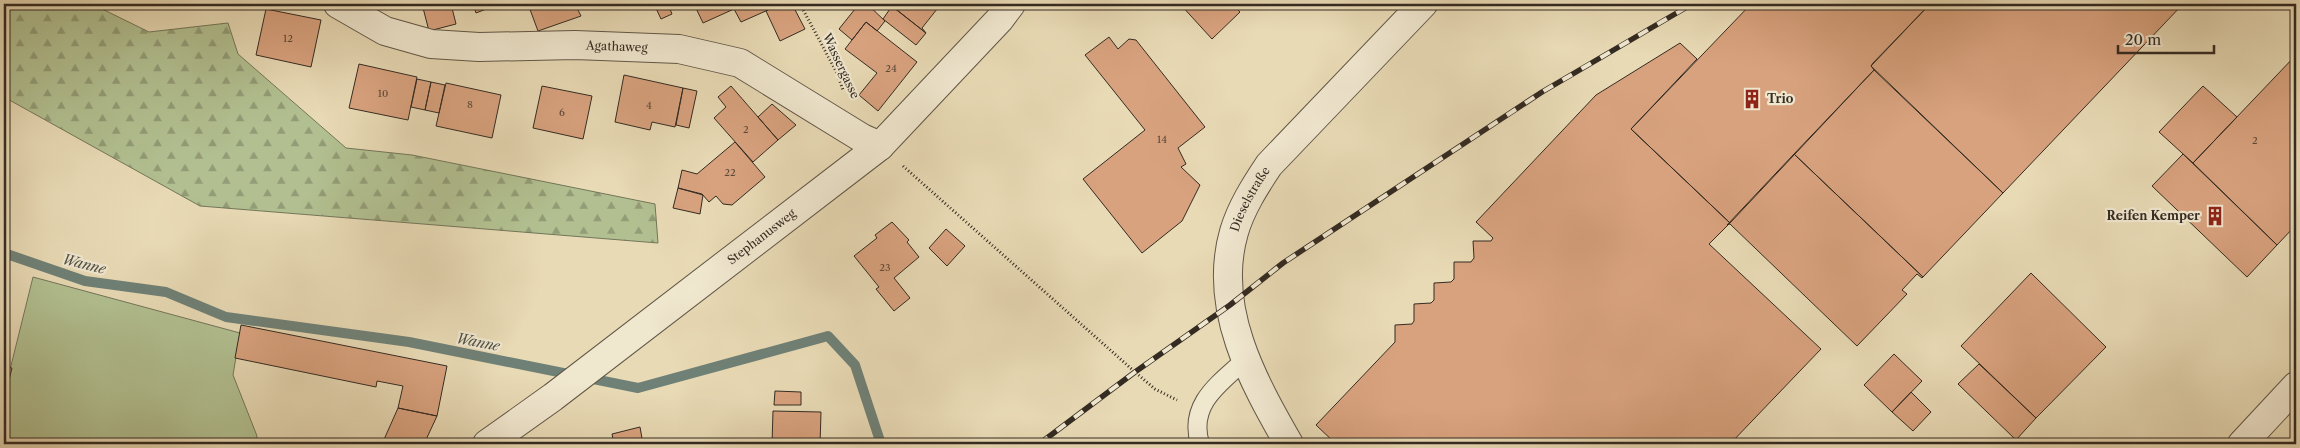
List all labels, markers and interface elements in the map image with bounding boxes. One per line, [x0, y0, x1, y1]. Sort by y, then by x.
scale bar [2118, 22, 2214, 54]
street label: Wassergasse [819, 30, 863, 101]
text: 20 m [2125, 30, 2161, 49]
house number: 12 [283, 32, 293, 45]
street label: Agathaweg [585, 37, 649, 55]
house number: 24 [885, 62, 897, 75]
house number: 10 [378, 87, 388, 100]
building icon: Trio [1741, 88, 1763, 110]
place label: Trio [1767, 91, 1794, 106]
house number: 8 [467, 98, 473, 111]
house number: 4 [646, 99, 652, 112]
house number: 6 [559, 106, 565, 119]
house number: 2 [743, 123, 749, 136]
house number: 14 [1157, 133, 1167, 146]
house number: 2 [2252, 134, 2258, 147]
street label: Dieselstraße [1227, 163, 1273, 233]
house number: 22 [724, 166, 736, 179]
street label: Stephanusweg [724, 205, 799, 267]
building icon: Reifen Kemper [2204, 205, 2226, 227]
place label: Reifen Kemper [2107, 208, 2200, 223]
water label: Wanne [60, 250, 109, 278]
house number: 23 [879, 261, 891, 274]
water label: Wanne [455, 329, 503, 355]

